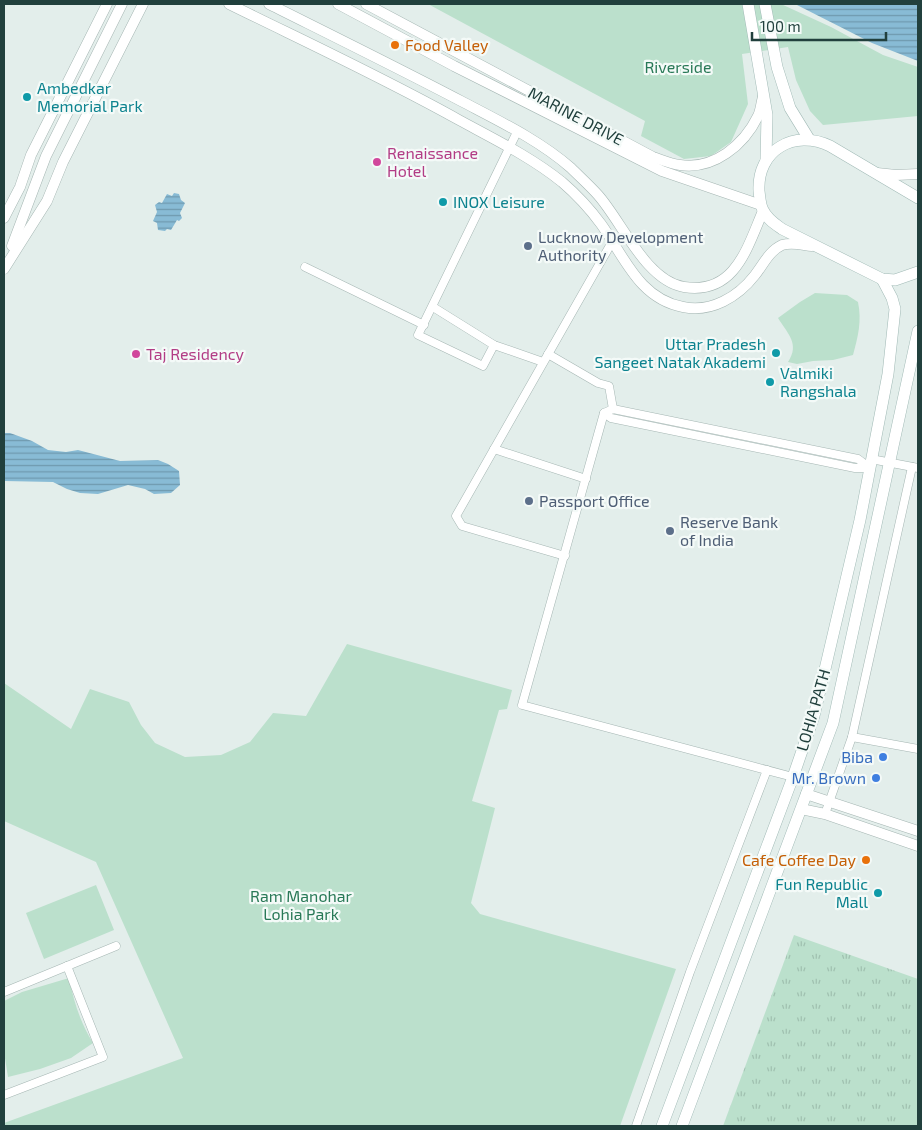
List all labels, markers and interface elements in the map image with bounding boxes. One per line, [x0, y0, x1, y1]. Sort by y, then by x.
scale bar [752, 10, 886, 42]
text: 100 m [760, 17, 801, 35]
place label: Food Valley [405, 35, 489, 54]
marker: Food Valley [389, 39, 401, 51]
park label: Riverside [644, 57, 712, 76]
place label: Ambedkar Memorial Park [37, 78, 143, 115]
street label: MARINE DRIVE [525, 82, 627, 149]
marker: Ambedkar Memorial Park [21, 91, 33, 103]
place label: Renaissance Hotel [387, 143, 478, 180]
marker: Renaissance Hotel [371, 156, 383, 168]
place label: INOX Leisure [453, 192, 545, 211]
marker: INOX Leisure [437, 196, 449, 208]
place label: Lucknow Development Authority [538, 227, 703, 264]
marker: Lucknow Development Authority [522, 240, 534, 252]
place label: Uttar Pradesh Sangeet Natak Akademi [594, 334, 766, 371]
place label: Taj Residency [146, 344, 245, 364]
marker: Uttar Pradesh Sangeet Natak Akademi [770, 347, 782, 359]
marker: Taj Residency [130, 348, 142, 360]
place label: Valmiki Rangshala [780, 363, 857, 400]
marker: Valmiki Rangshala [764, 376, 776, 388]
place label: Passport Office [539, 491, 650, 510]
marker: Passport Office [523, 495, 535, 507]
place label: Reserve Bank of India [680, 512, 778, 549]
marker: Reserve Bank of India [664, 525, 676, 537]
street label: LOHIA PATH [792, 667, 833, 753]
place label: Biba [841, 747, 873, 766]
marker: Biba [877, 751, 889, 763]
place label: Mr. Brown [792, 768, 866, 787]
marker: Mr. Brown [870, 772, 882, 784]
place label: Cafe Coffee Day [742, 850, 857, 869]
marker: Cafe Coffee Day [860, 854, 872, 866]
place label: Fun Republic Mall [775, 874, 868, 911]
park label: Ram Manohar Lohia Park [250, 886, 353, 923]
marker: Fun Republic Mall [872, 887, 884, 899]

